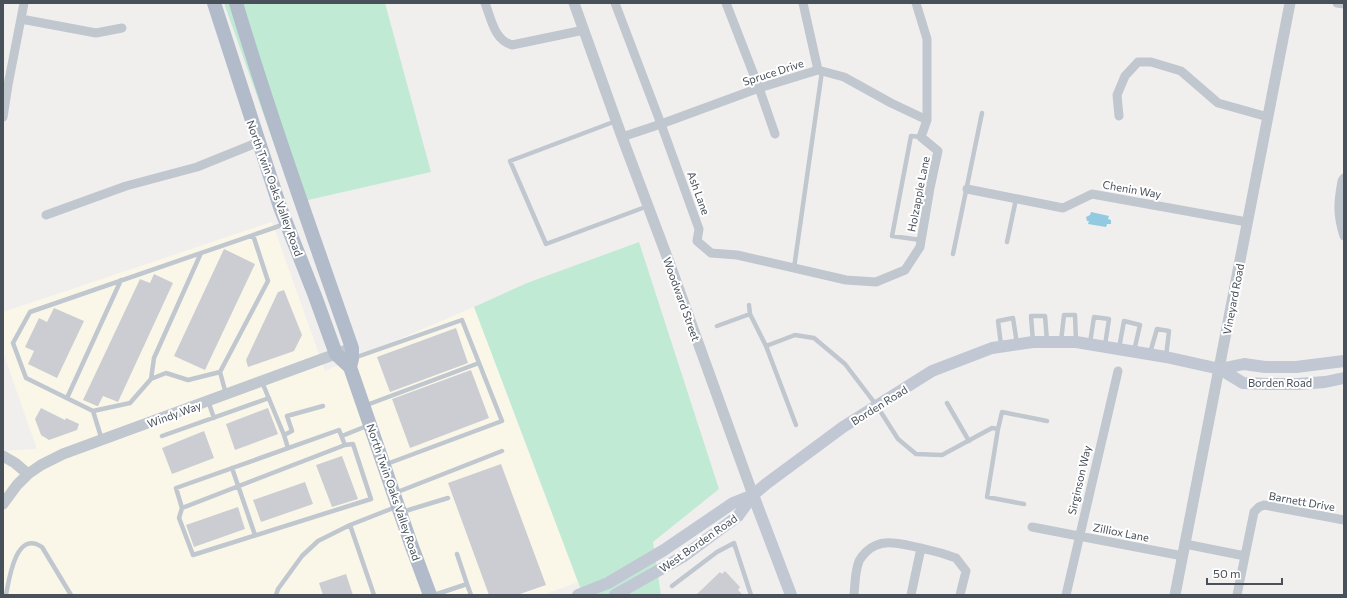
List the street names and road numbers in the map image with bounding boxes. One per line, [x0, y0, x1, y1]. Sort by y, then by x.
street label: Spruce Drive [741, 56, 805, 88]
street label: North Twin Oaks Valley Road [244, 118, 306, 258]
street label: Holzapple Lane [904, 155, 932, 233]
street label: Ash Lane [685, 170, 713, 217]
street label: Chenin Way [1102, 177, 1163, 201]
street label: Woodward Street [661, 255, 703, 343]
street label: Vineyard Road [1220, 262, 1246, 336]
street label: Borden Road [1248, 376, 1312, 389]
street label: Borden Road [848, 382, 910, 428]
street label: Windy Way [145, 398, 203, 430]
street label: North Twin Oaks Valley Road [364, 422, 424, 562]
street label: Sirginson Way [1065, 444, 1093, 516]
street label: Barnett Drive [1268, 489, 1336, 513]
street label: West Borden Road [657, 511, 739, 575]
street label: Zilliox Lane [1092, 520, 1150, 544]

